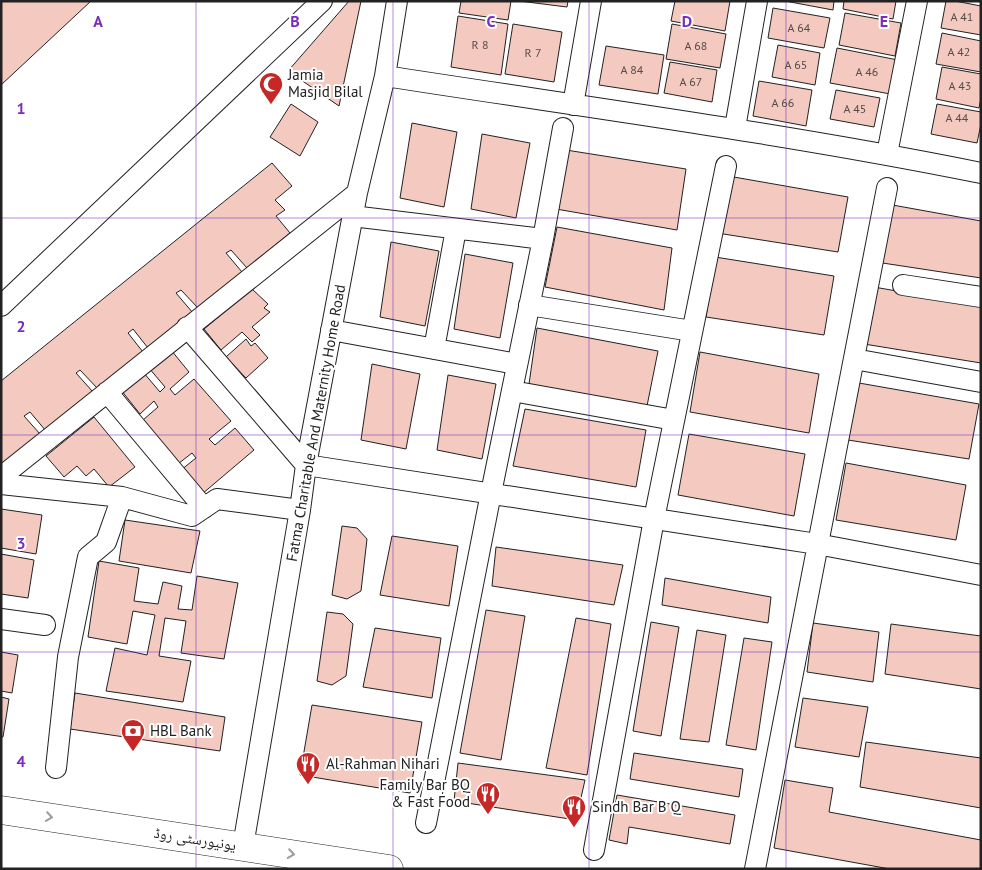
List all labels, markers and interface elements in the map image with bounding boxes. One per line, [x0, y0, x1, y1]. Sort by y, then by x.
house number: A 41 [951, 9, 973, 24]
text: A [93, 11, 103, 31]
text: B [290, 11, 300, 31]
text: C [487, 11, 496, 31]
text: D [682, 11, 692, 31]
text: E [880, 11, 888, 31]
house number: A 64 [788, 20, 811, 35]
house number: R 8 [472, 37, 488, 52]
house number: A 68 [685, 38, 707, 53]
house number: A 42 [948, 44, 970, 59]
house number: R 7 [525, 45, 541, 60]
house number: A 65 [785, 57, 807, 72]
house number: A 84 [621, 62, 644, 77]
house number: A 46 [856, 64, 878, 79]
place label: Jamia Masjid Bilal [287, 65, 363, 101]
mosque icon: Jamia Masjid Bilal [258, 71, 284, 105]
house number: A 67 [680, 74, 702, 89]
house number: A 43 [949, 78, 971, 93]
house number: A 66 [772, 95, 794, 110]
text: 1 [16, 98, 26, 118]
house number: A 45 [844, 101, 866, 116]
house number: A 44 [946, 110, 969, 125]
street label: Fatma Charitable And Maternity Home Road [282, 283, 349, 563]
text: 2 [16, 316, 26, 336]
text: 3 [16, 533, 26, 553]
bank icon: HBL Bank [120, 718, 146, 752]
place label: HBL Bank [150, 721, 212, 740]
text: 4 [16, 751, 26, 771]
restaurant icon: Al-Rahman Nihari [295, 751, 321, 785]
place label: Al-Rahman Nihari [326, 754, 440, 773]
place label: Family Bar BQ & Fast Food [379, 775, 471, 811]
restaurant icon: Family Bar BQ & Fast Food [475, 781, 501, 815]
restaurant icon: Sindh Bar B Q [561, 794, 587, 828]
place label: Sindh Bar B Q [592, 797, 682, 816]
one-way arrow [45, 811, 54, 821]
street label: یونیورسٹی روڈ [152, 823, 238, 855]
one-way arrow [287, 848, 296, 858]

